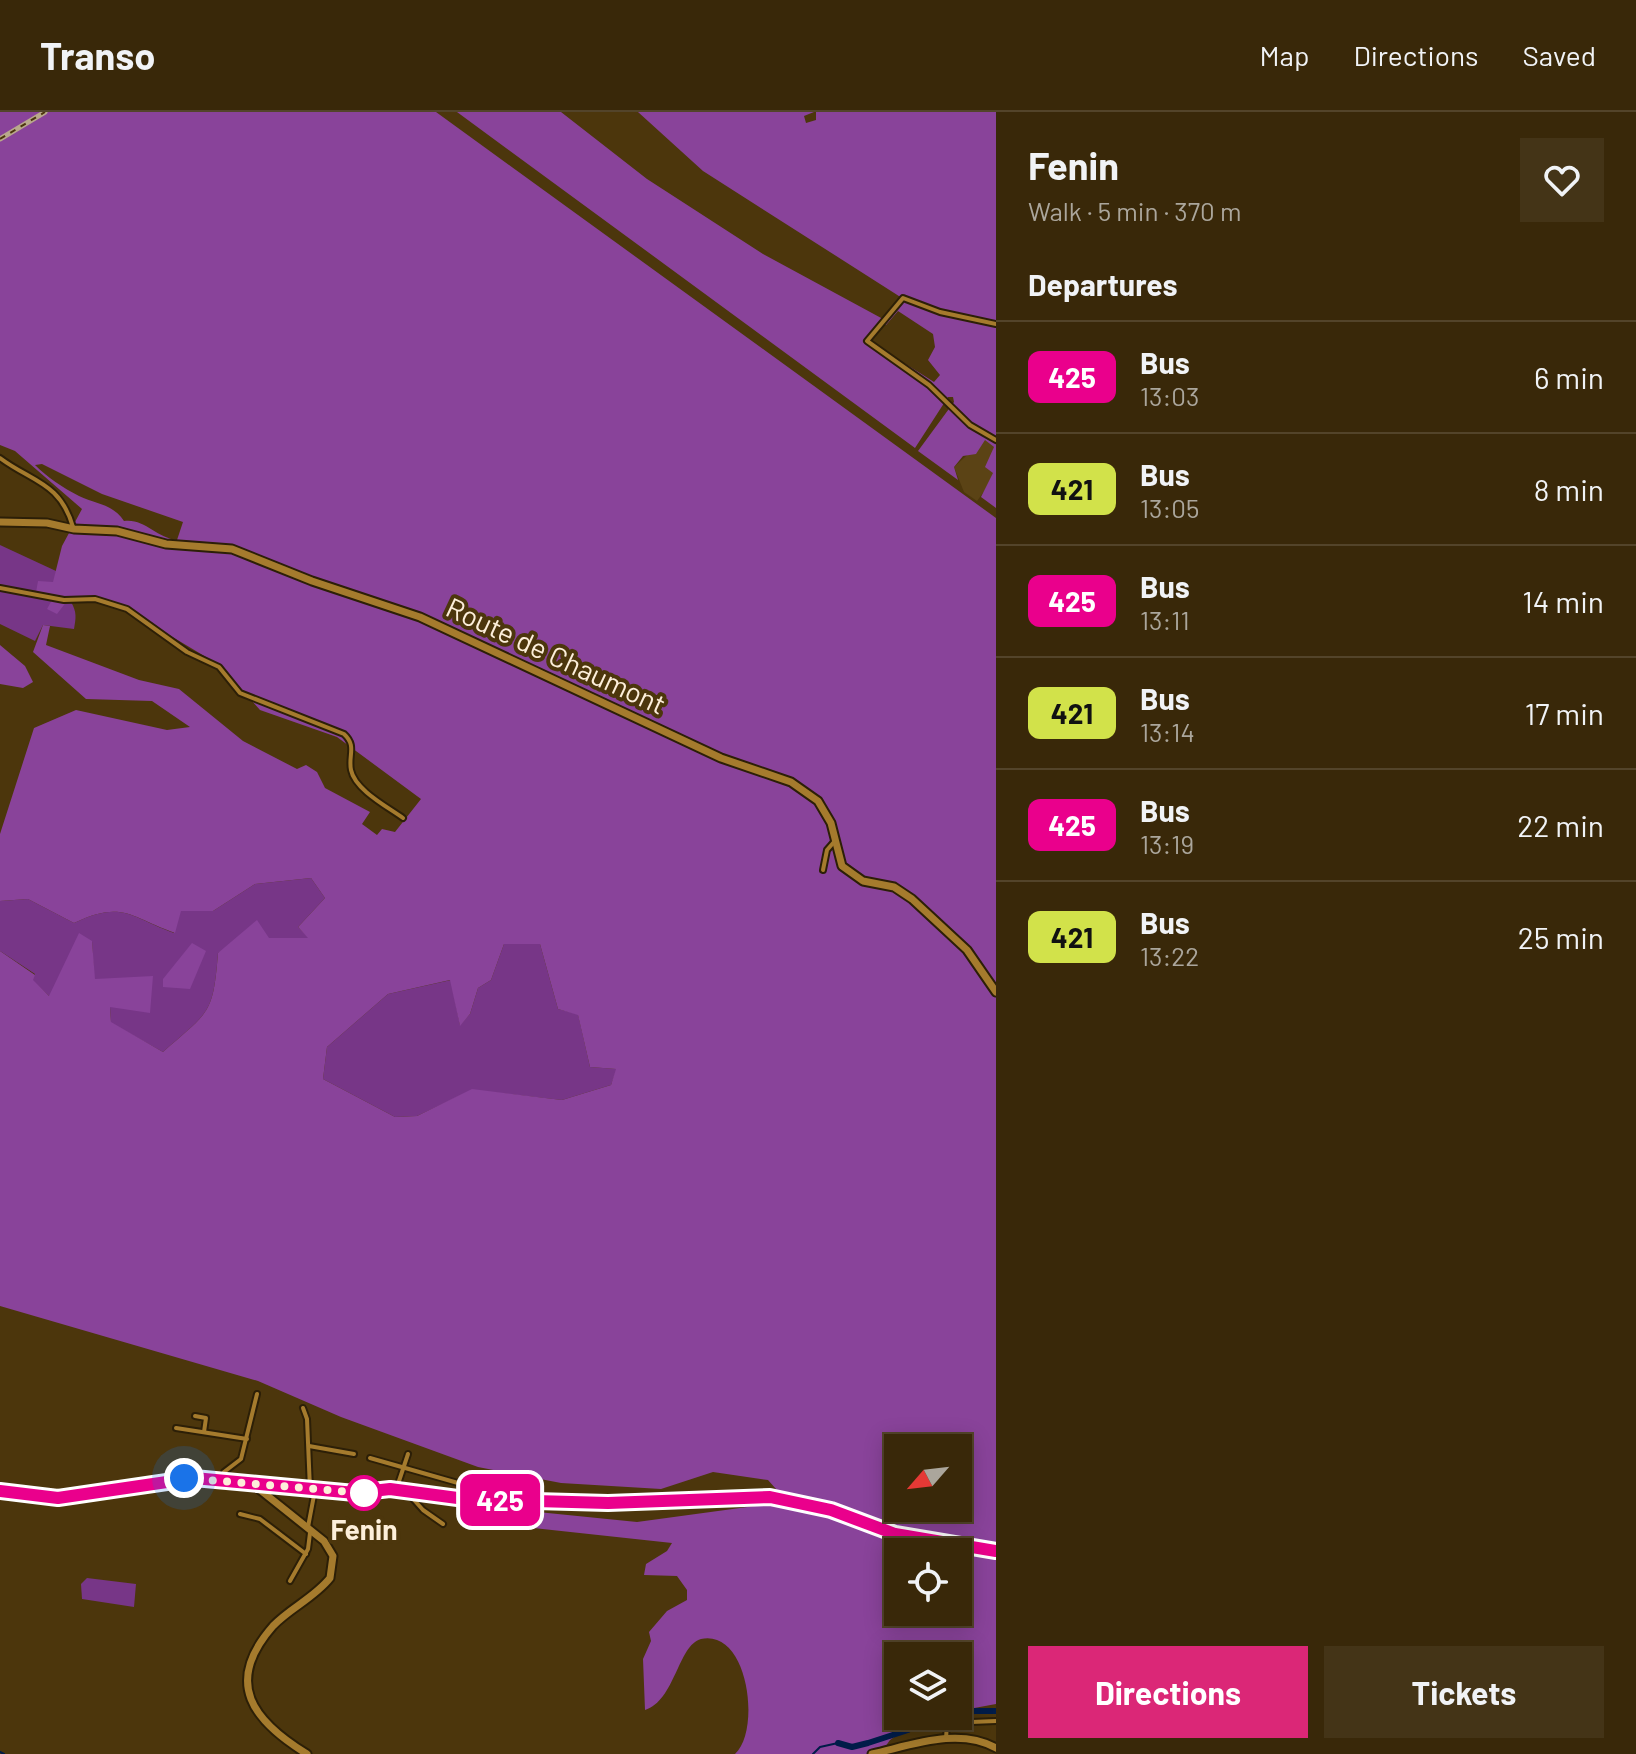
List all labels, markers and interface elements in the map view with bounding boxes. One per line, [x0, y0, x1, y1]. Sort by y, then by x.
text: Transo [40, 32, 155, 78]
text: Map [1260, 38, 1309, 72]
text: Directions [1353, 38, 1479, 72]
text: Saved [1523, 38, 1596, 72]
button: heart [1520, 138, 1604, 222]
text: Fenin [1028, 142, 1119, 188]
text: Walk · 5 min · 370 m [1028, 195, 1241, 226]
text: Departures [1028, 266, 1178, 302]
text: Bus [1140, 344, 1190, 380]
text: 6 min [1534, 359, 1604, 395]
text: 425 [1048, 360, 1096, 394]
text: 13:03 [1140, 380, 1199, 411]
text: Bus [1140, 456, 1190, 492]
text: 8 min [1534, 471, 1604, 507]
text: 421 [1051, 472, 1093, 506]
text: 13:05 [1140, 492, 1199, 523]
text: Bus [1140, 568, 1190, 604]
text: 14 min [1522, 583, 1604, 619]
text: 425 [1048, 584, 1096, 618]
street label: Route de Chaumont [441, 589, 672, 721]
text: 13:11 [1140, 604, 1190, 635]
text: Bus [1140, 680, 1190, 716]
text: 17 min [1525, 695, 1604, 731]
text: 421 [1051, 696, 1093, 730]
text: 13:14 [1140, 716, 1195, 747]
text: Bus [1140, 792, 1190, 828]
text: 22 min [1517, 807, 1604, 843]
text: 425 [1048, 808, 1096, 842]
text: 13:19 [1140, 828, 1194, 859]
text: Bus [1140, 904, 1190, 940]
text: 25 min [1518, 919, 1604, 955]
text: 421 [1051, 920, 1093, 954]
text: 13:22 [1140, 940, 1199, 971]
north arrow [884, 1434, 972, 1522]
map controls [884, 1434, 972, 1730]
your location [164, 1458, 204, 1498]
line badge: 425 [454, 1474, 546, 1526]
marker: Fenin [347, 1476, 381, 1510]
text: 425 [476, 1483, 524, 1517]
place label: Fenin [330, 1512, 398, 1546]
button: locate [884, 1538, 972, 1626]
button: layers [884, 1642, 972, 1730]
button: Directions [1028, 1646, 1308, 1738]
button: Tickets [1324, 1646, 1604, 1738]

